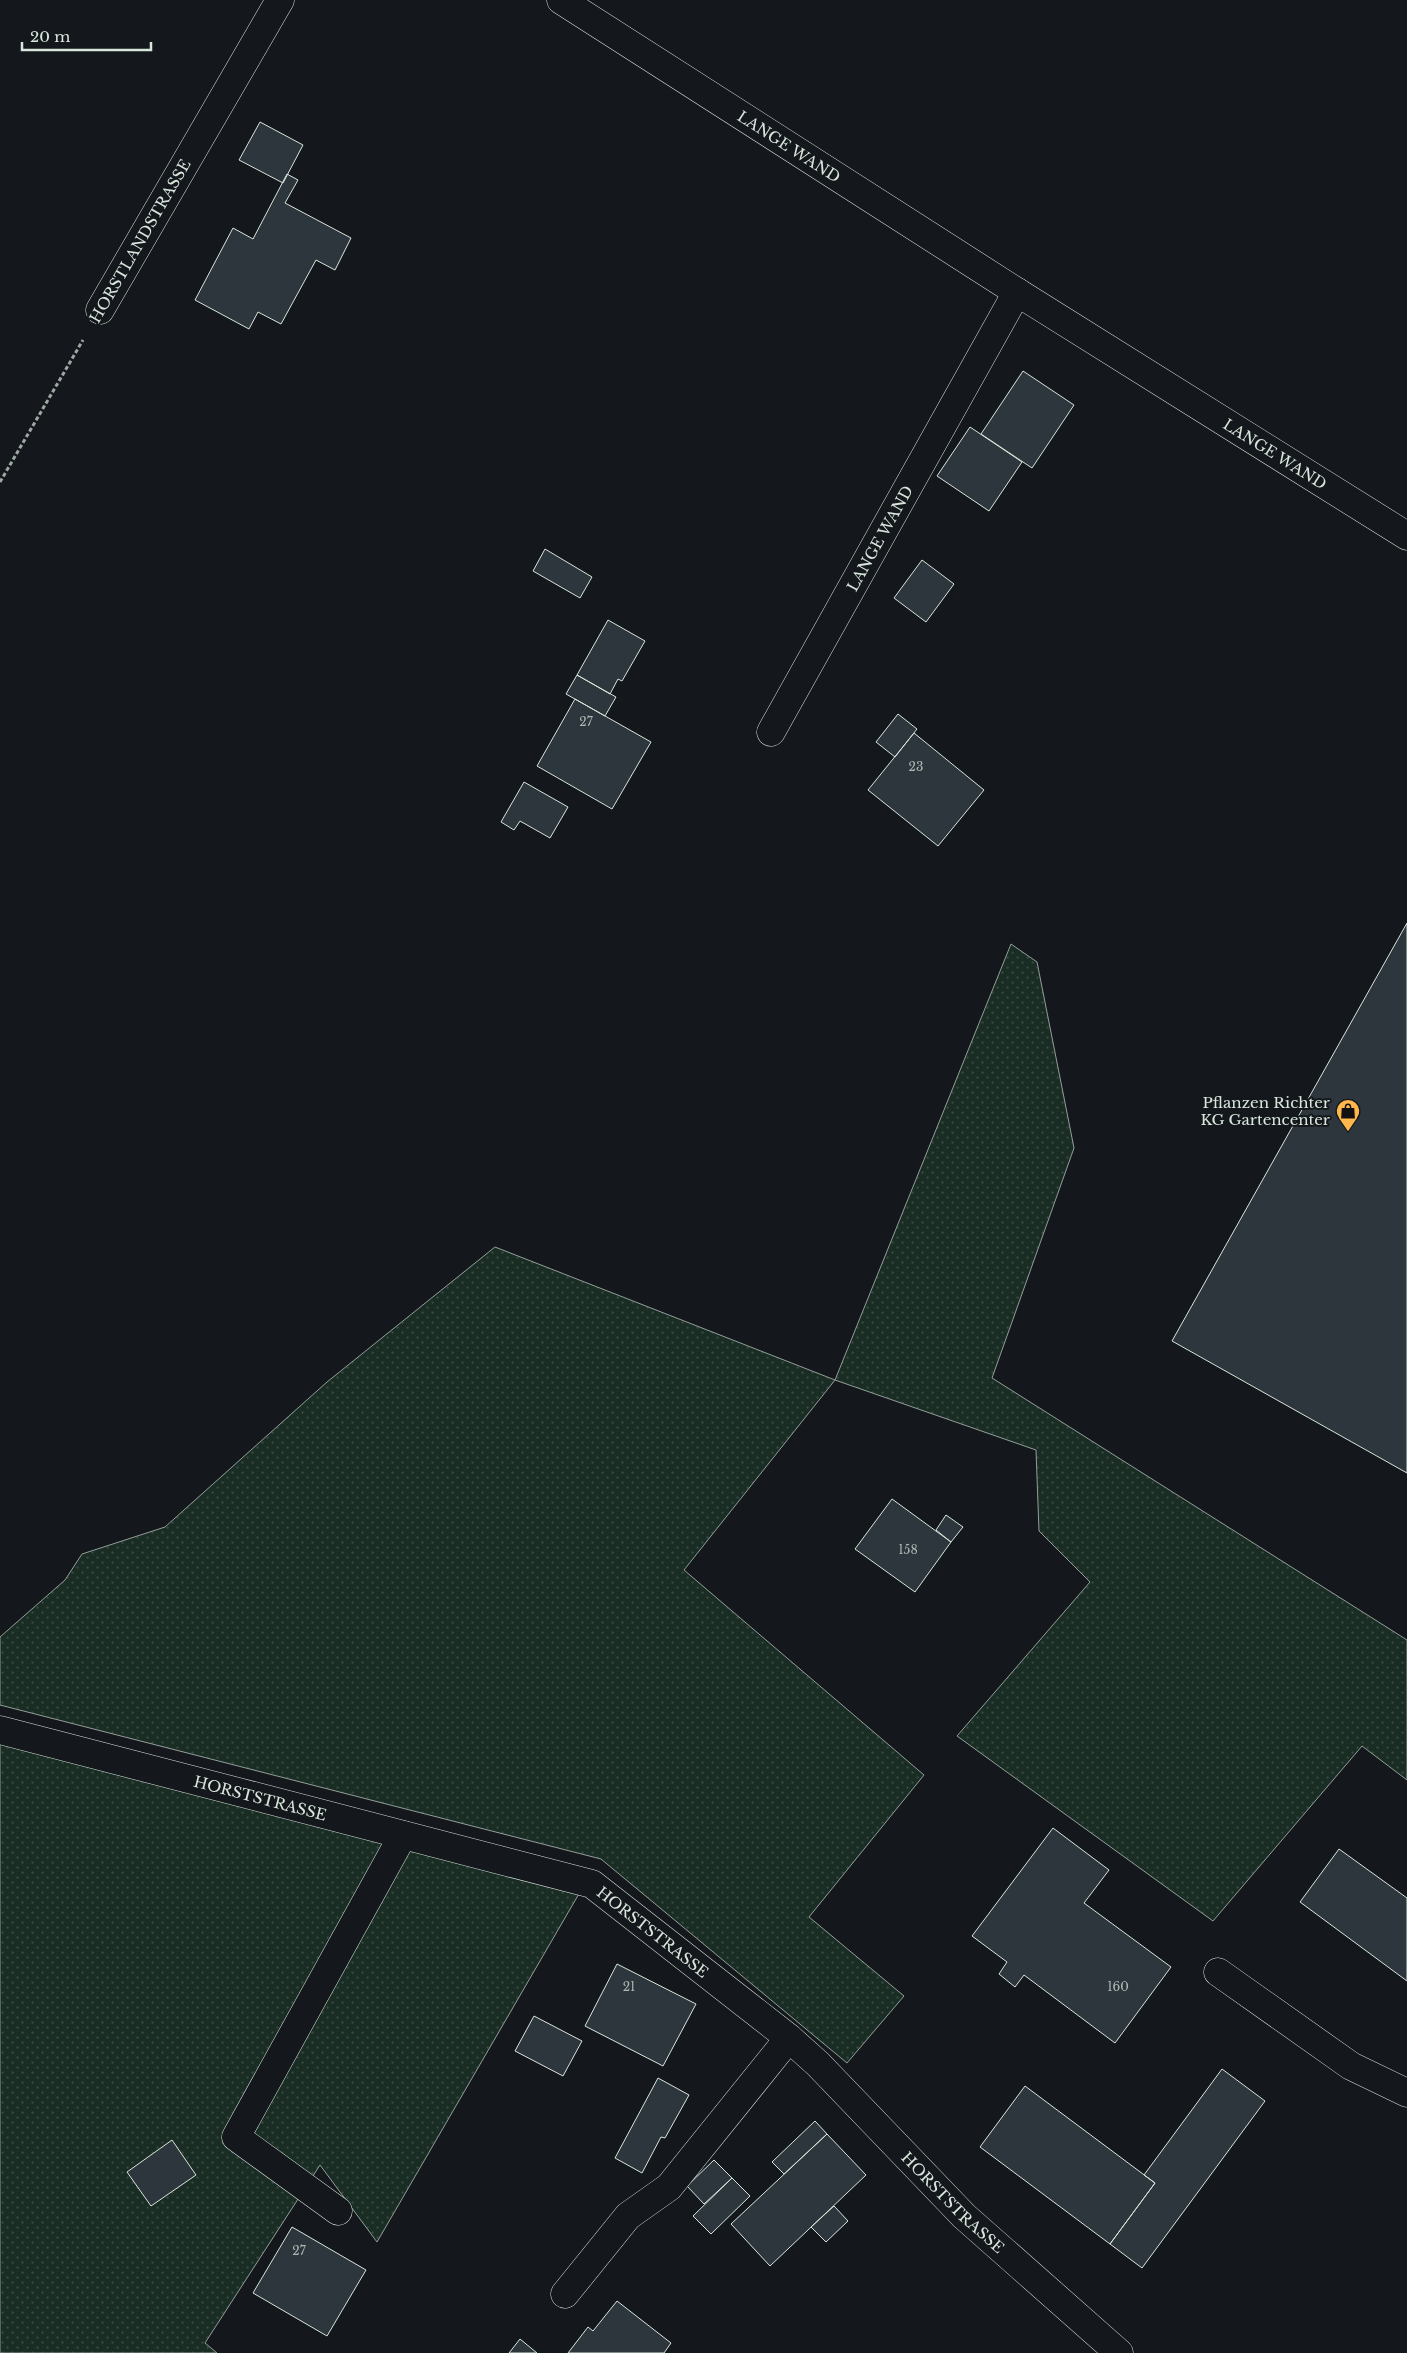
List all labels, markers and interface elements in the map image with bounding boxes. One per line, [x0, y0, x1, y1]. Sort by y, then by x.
scale bar [22, 20, 151, 52]
text: 20 m [30, 27, 70, 46]
street label: LANGE WAND [734, 106, 844, 186]
street label: HORSTLANDSTRASSE [85, 156, 195, 326]
street label: LANGE WAND [1220, 414, 1330, 493]
street label: LANGE WAND [842, 482, 917, 595]
house number: 27 [579, 714, 594, 729]
house number: 23 [909, 759, 923, 774]
place label: Pflanzen Richter KG Gartencenter [1200, 1093, 1331, 1129]
shop icon: Pflanzen Richter KG Gartencenter [1335, 1098, 1361, 1132]
house number: 158 [898, 1542, 918, 1557]
street label: HORSTSTRASSE [192, 1771, 329, 1824]
street label: HORSTSTRASSE [593, 1882, 713, 1981]
house number: 21 [623, 1979, 635, 1994]
house number: 160 [1107, 1979, 1129, 1994]
street label: HORSTSTRASSE [898, 2148, 1008, 2257]
house number: 27 [292, 2243, 307, 2258]

